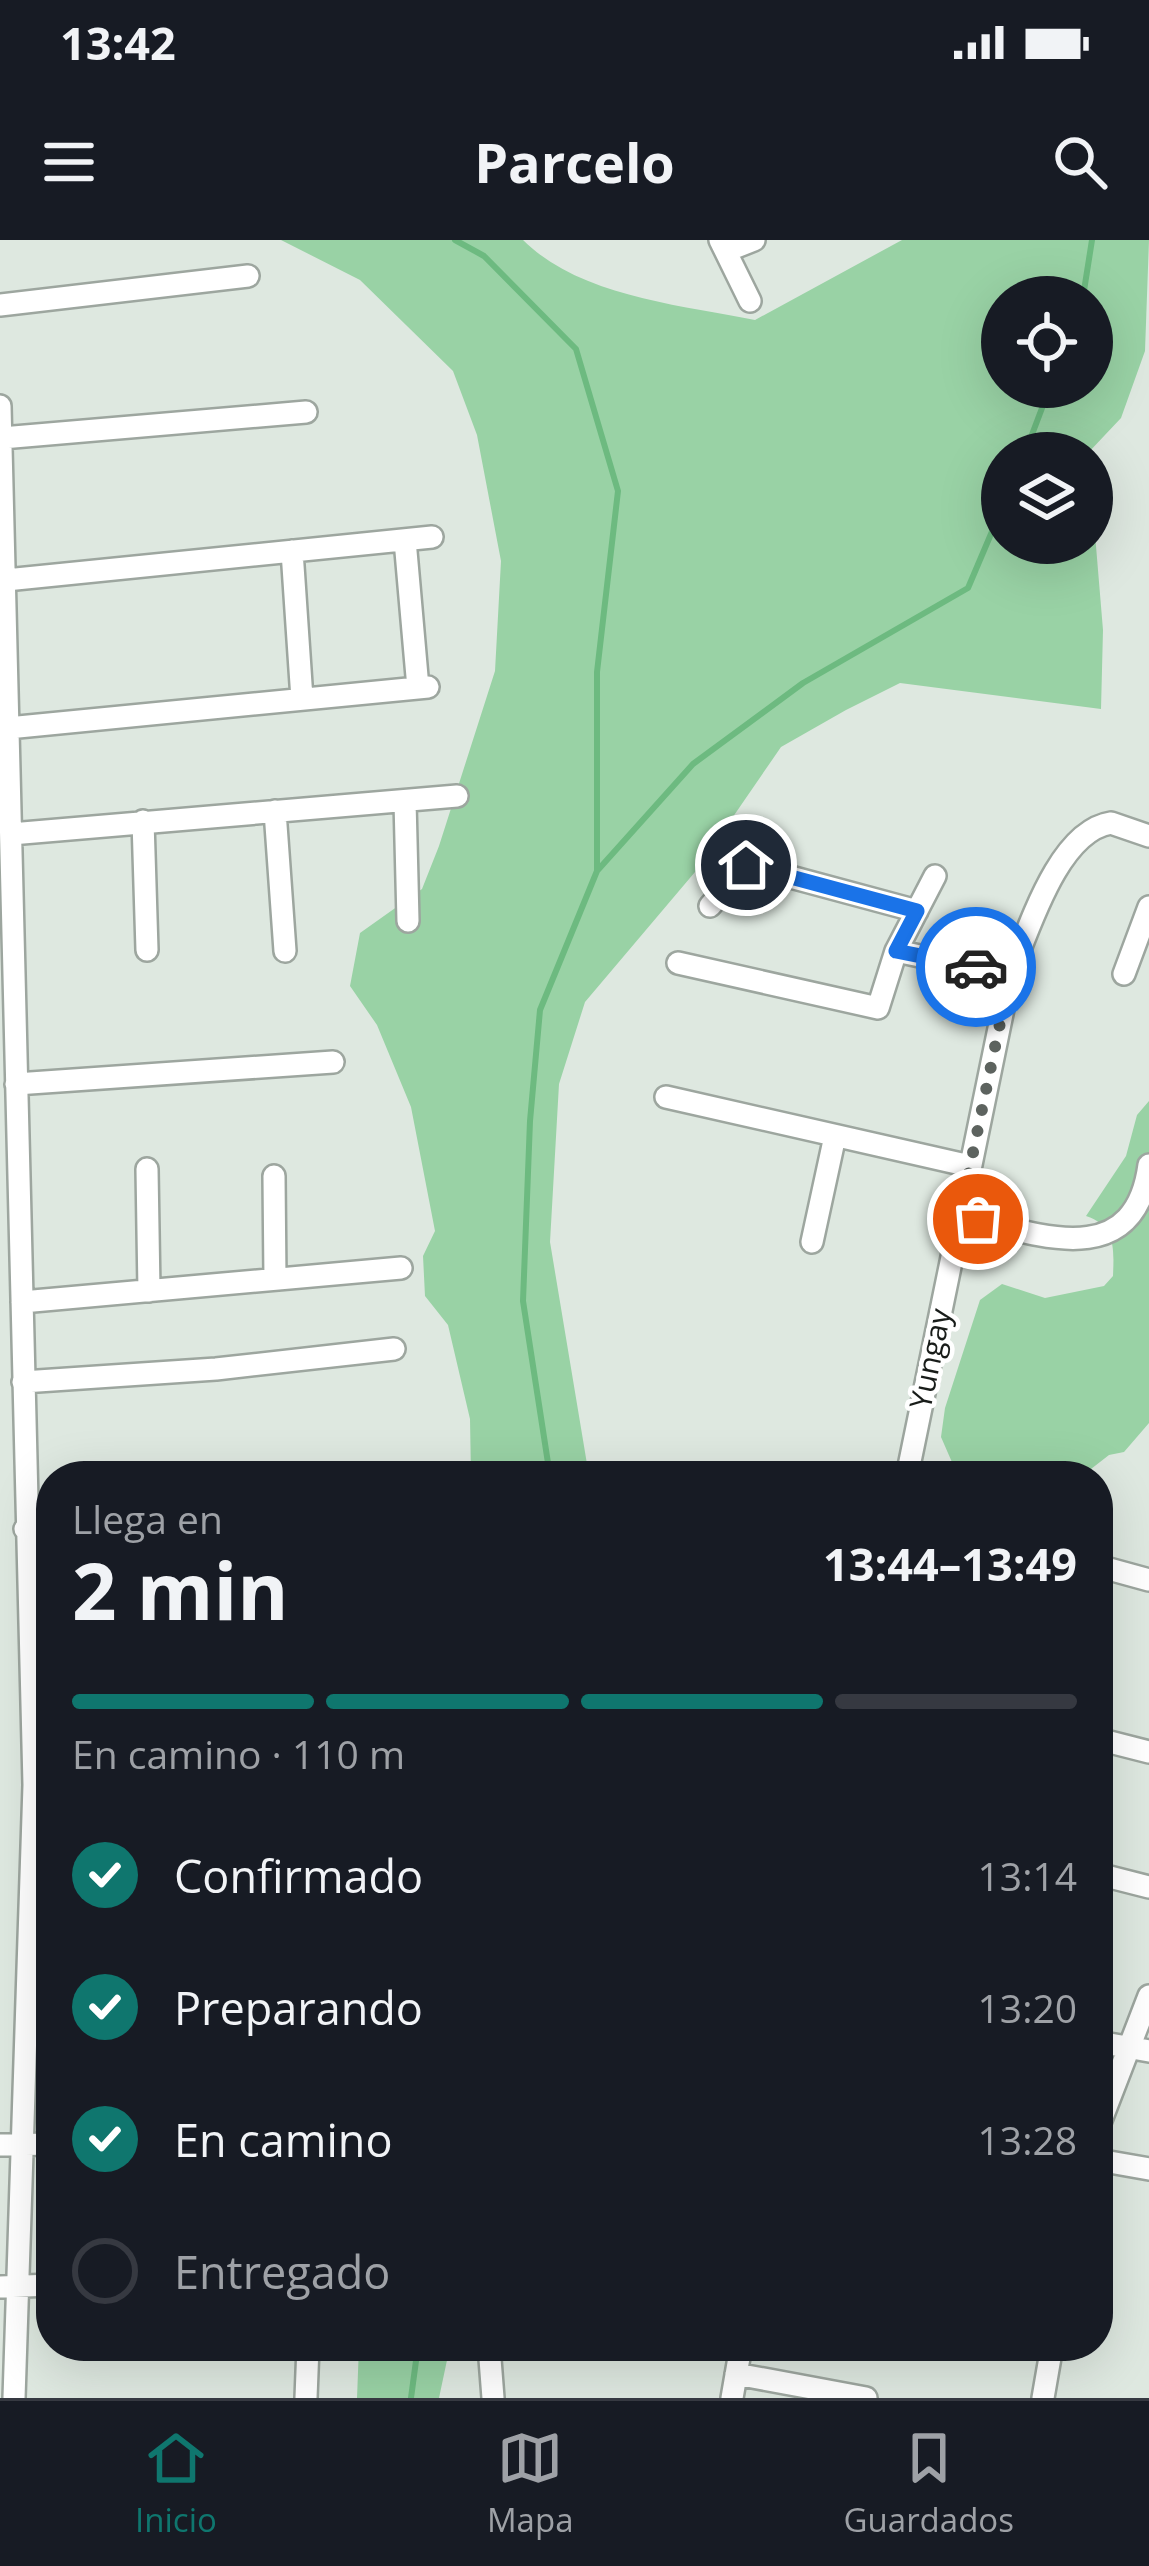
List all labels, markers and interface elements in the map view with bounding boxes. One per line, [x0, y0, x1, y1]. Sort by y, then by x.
text: 13:42 [60, 12, 176, 73]
text: Parcelo [474, 125, 675, 199]
icon: menu [36, 129, 102, 195]
icon: search [1047, 129, 1113, 195]
map controls [981, 276, 1113, 564]
button: locate [981, 276, 1113, 408]
button: layers [981, 432, 1113, 564]
pin [695, 814, 797, 916]
icon: home [713, 832, 779, 898]
courier [916, 907, 1036, 1027]
icon: car [943, 934, 1009, 1000]
pin [927, 1168, 1029, 1270]
icon: bag [945, 1186, 1011, 1252]
street label: Yungay [899, 1304, 960, 1413]
text: Llega en [72, 1492, 223, 1545]
text: 13:44–13:49 [823, 1533, 1077, 1594]
text: 2 min [72, 1537, 289, 1643]
text: En camino · 110 m [72, 1727, 405, 1780]
icon: check [72, 1842, 138, 1908]
text: Confirmado [174, 1845, 423, 1906]
text: 13:14 [978, 1849, 1077, 1902]
icon: check [72, 1974, 138, 2040]
text: Preparando [174, 1977, 423, 2038]
text: 13:20 [978, 1981, 1077, 2034]
icon: check [72, 2106, 138, 2172]
text: En camino [174, 2109, 393, 2170]
text: 13:28 [978, 2113, 1077, 2166]
text: Entregado [174, 2241, 390, 2302]
tab: Inicio [135, 2425, 217, 2542]
tab: Mapa [487, 2425, 573, 2542]
tab: Guardados [844, 2425, 1014, 2542]

